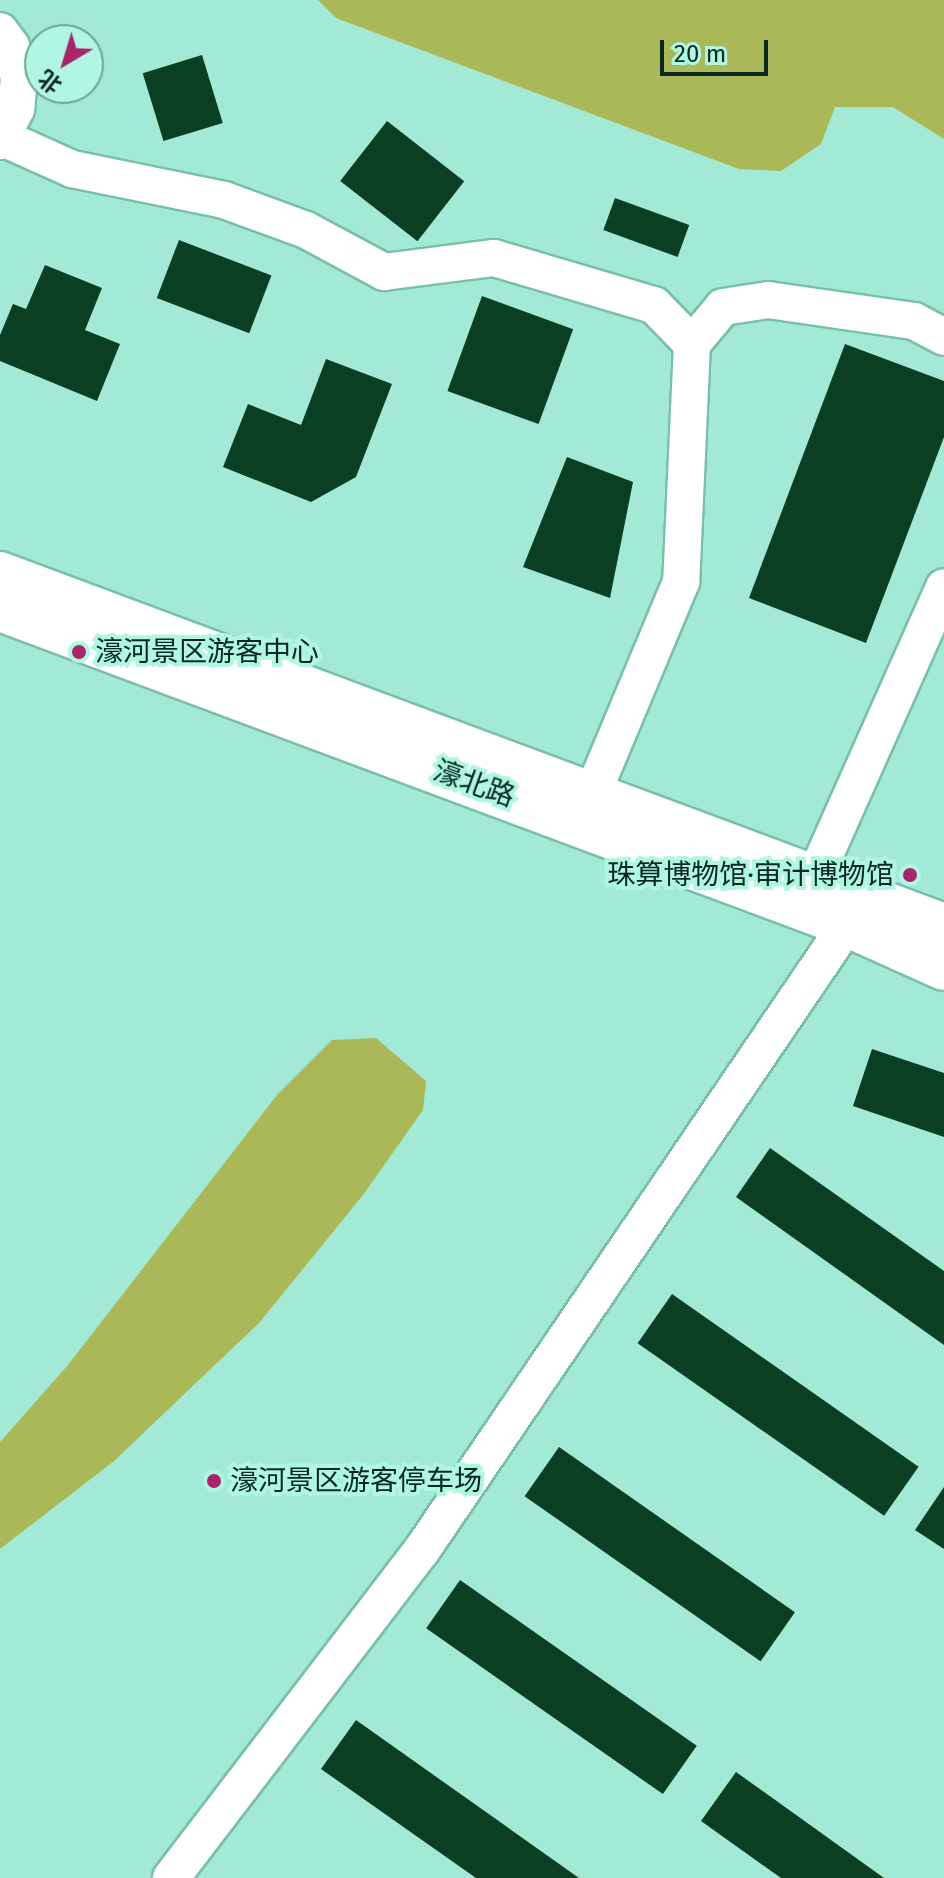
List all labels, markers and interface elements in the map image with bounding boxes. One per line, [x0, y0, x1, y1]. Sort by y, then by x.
north arrow [24, 24, 104, 104]
scale bar [664, 24, 772, 74]
text: 20 m [674, 40, 726, 68]
text: 北 [33, 64, 67, 99]
place label: 濠河景区游客中心 [95, 635, 319, 669]
marker: 濠河景区游客中心 [70, 643, 88, 661]
street label: 濠北路 [429, 754, 519, 814]
place label: 珠算博物馆·审计博物馆 [607, 858, 894, 892]
marker: 珠算博物馆·审计博物馆 [901, 866, 919, 884]
place label: 濠河景区游客停车场 [230, 1464, 482, 1498]
marker: 濠河景区游客停车场 [205, 1472, 223, 1490]

